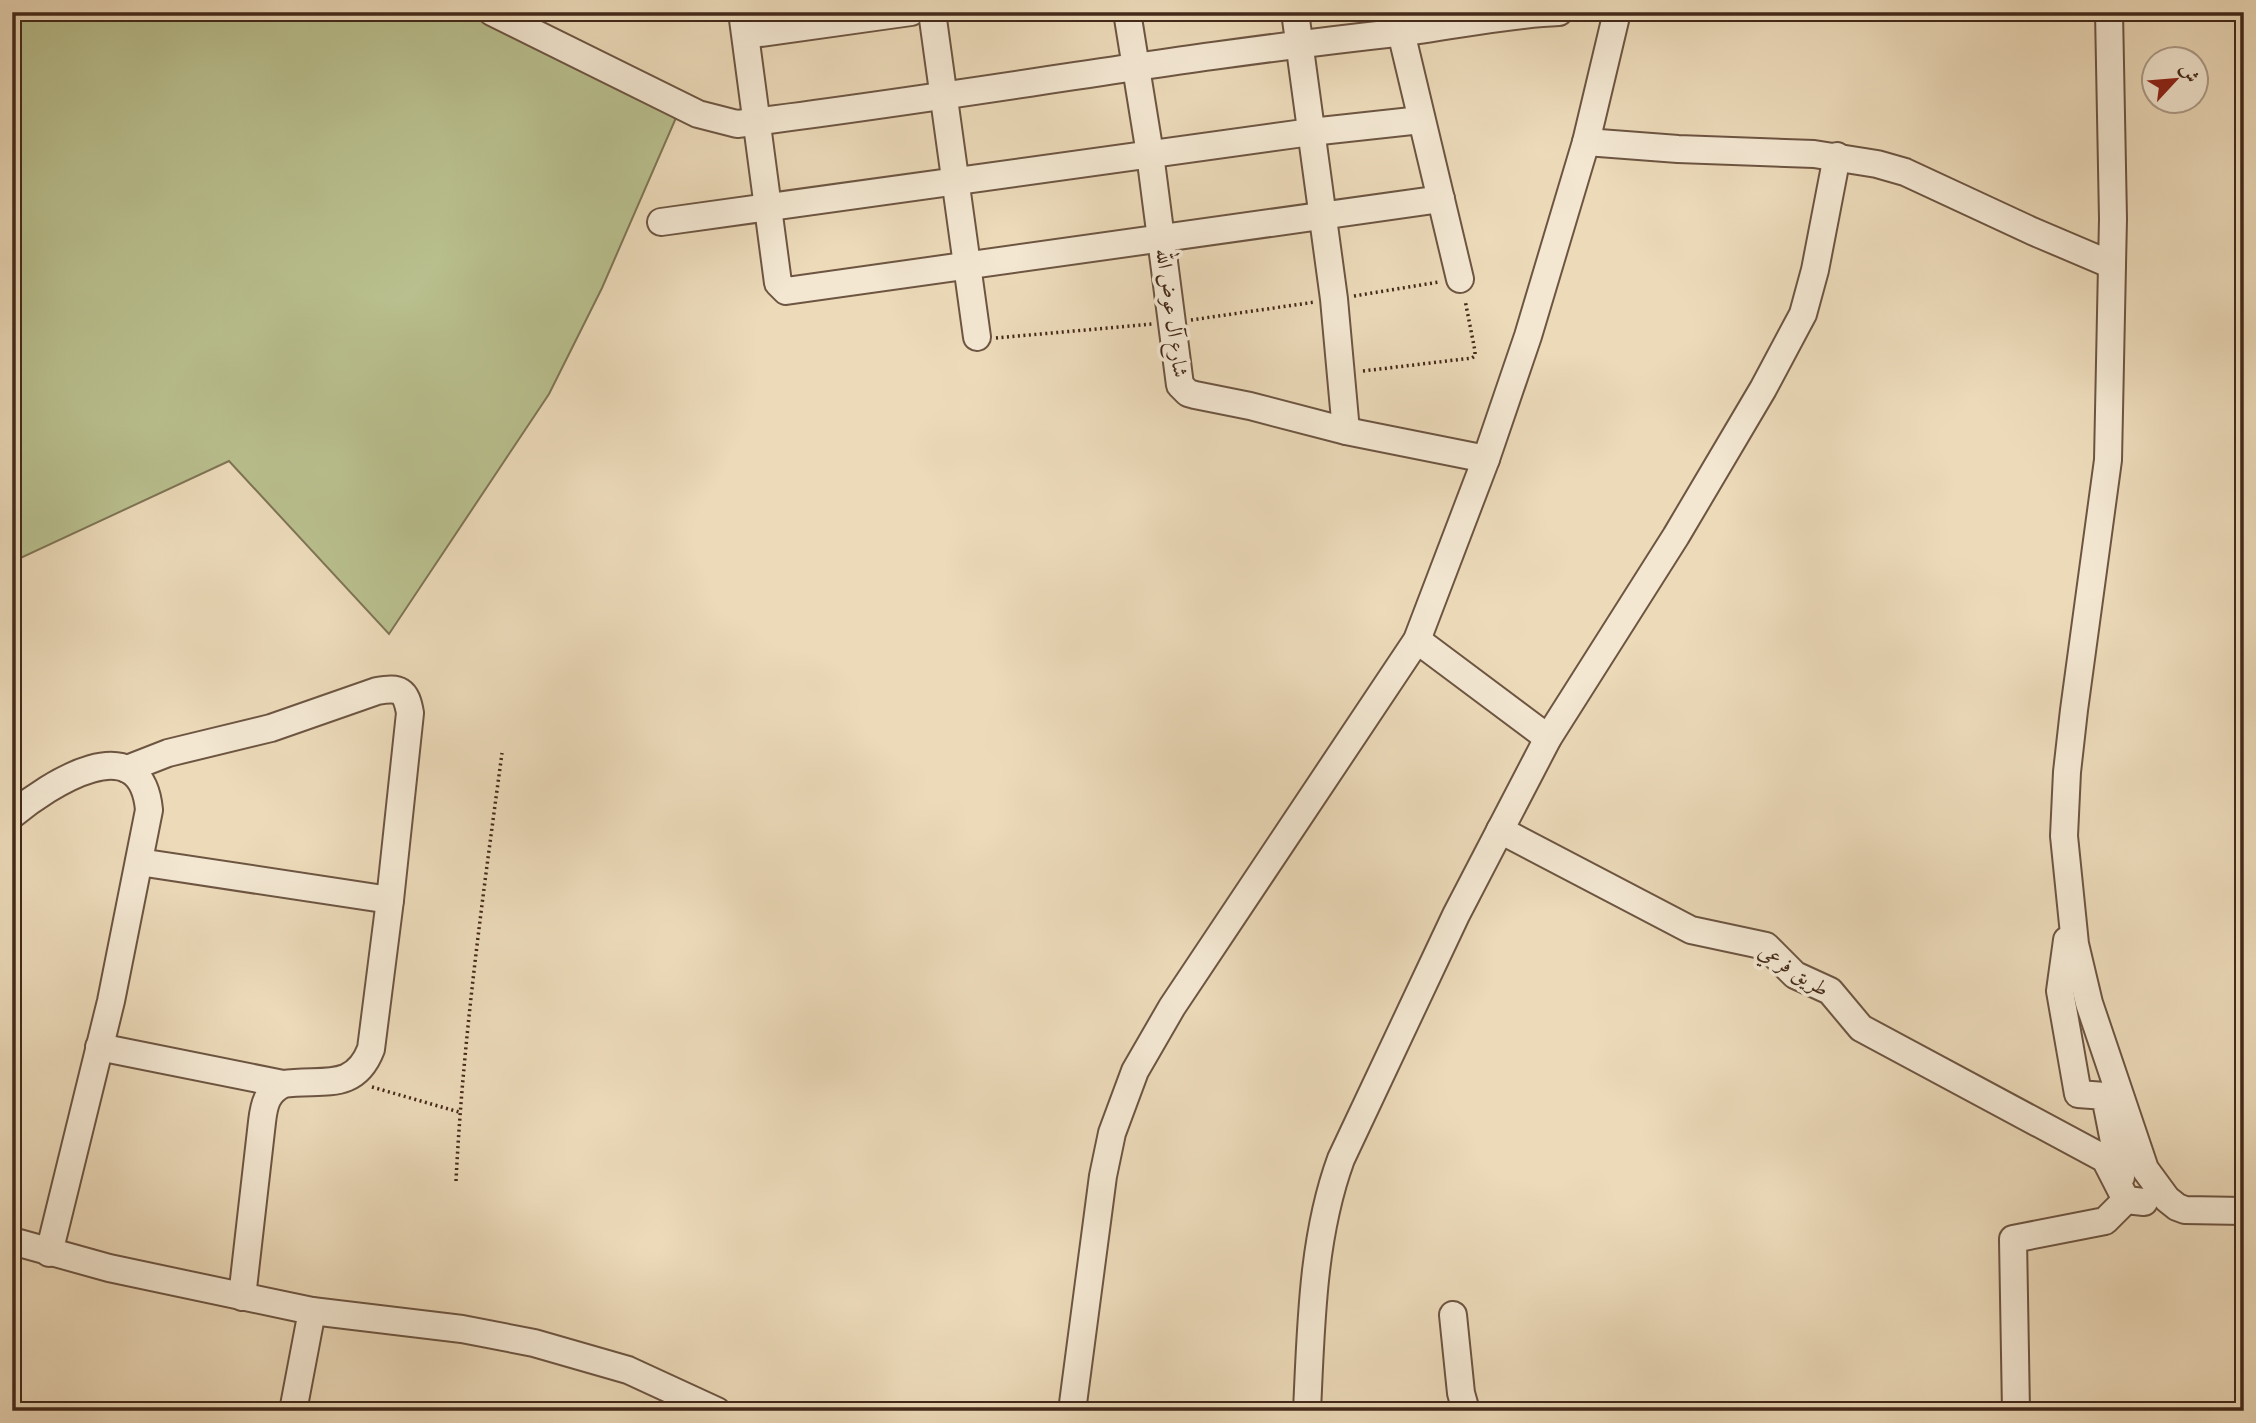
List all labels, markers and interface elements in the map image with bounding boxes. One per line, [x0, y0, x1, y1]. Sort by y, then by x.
north arrow [2140, 46, 2210, 116]
text: ش [2174, 60, 2203, 87]
street label: شارع آل عوض الله [1145, 246, 1198, 380]
street label: طريق فرعي [1752, 938, 1834, 1006]

